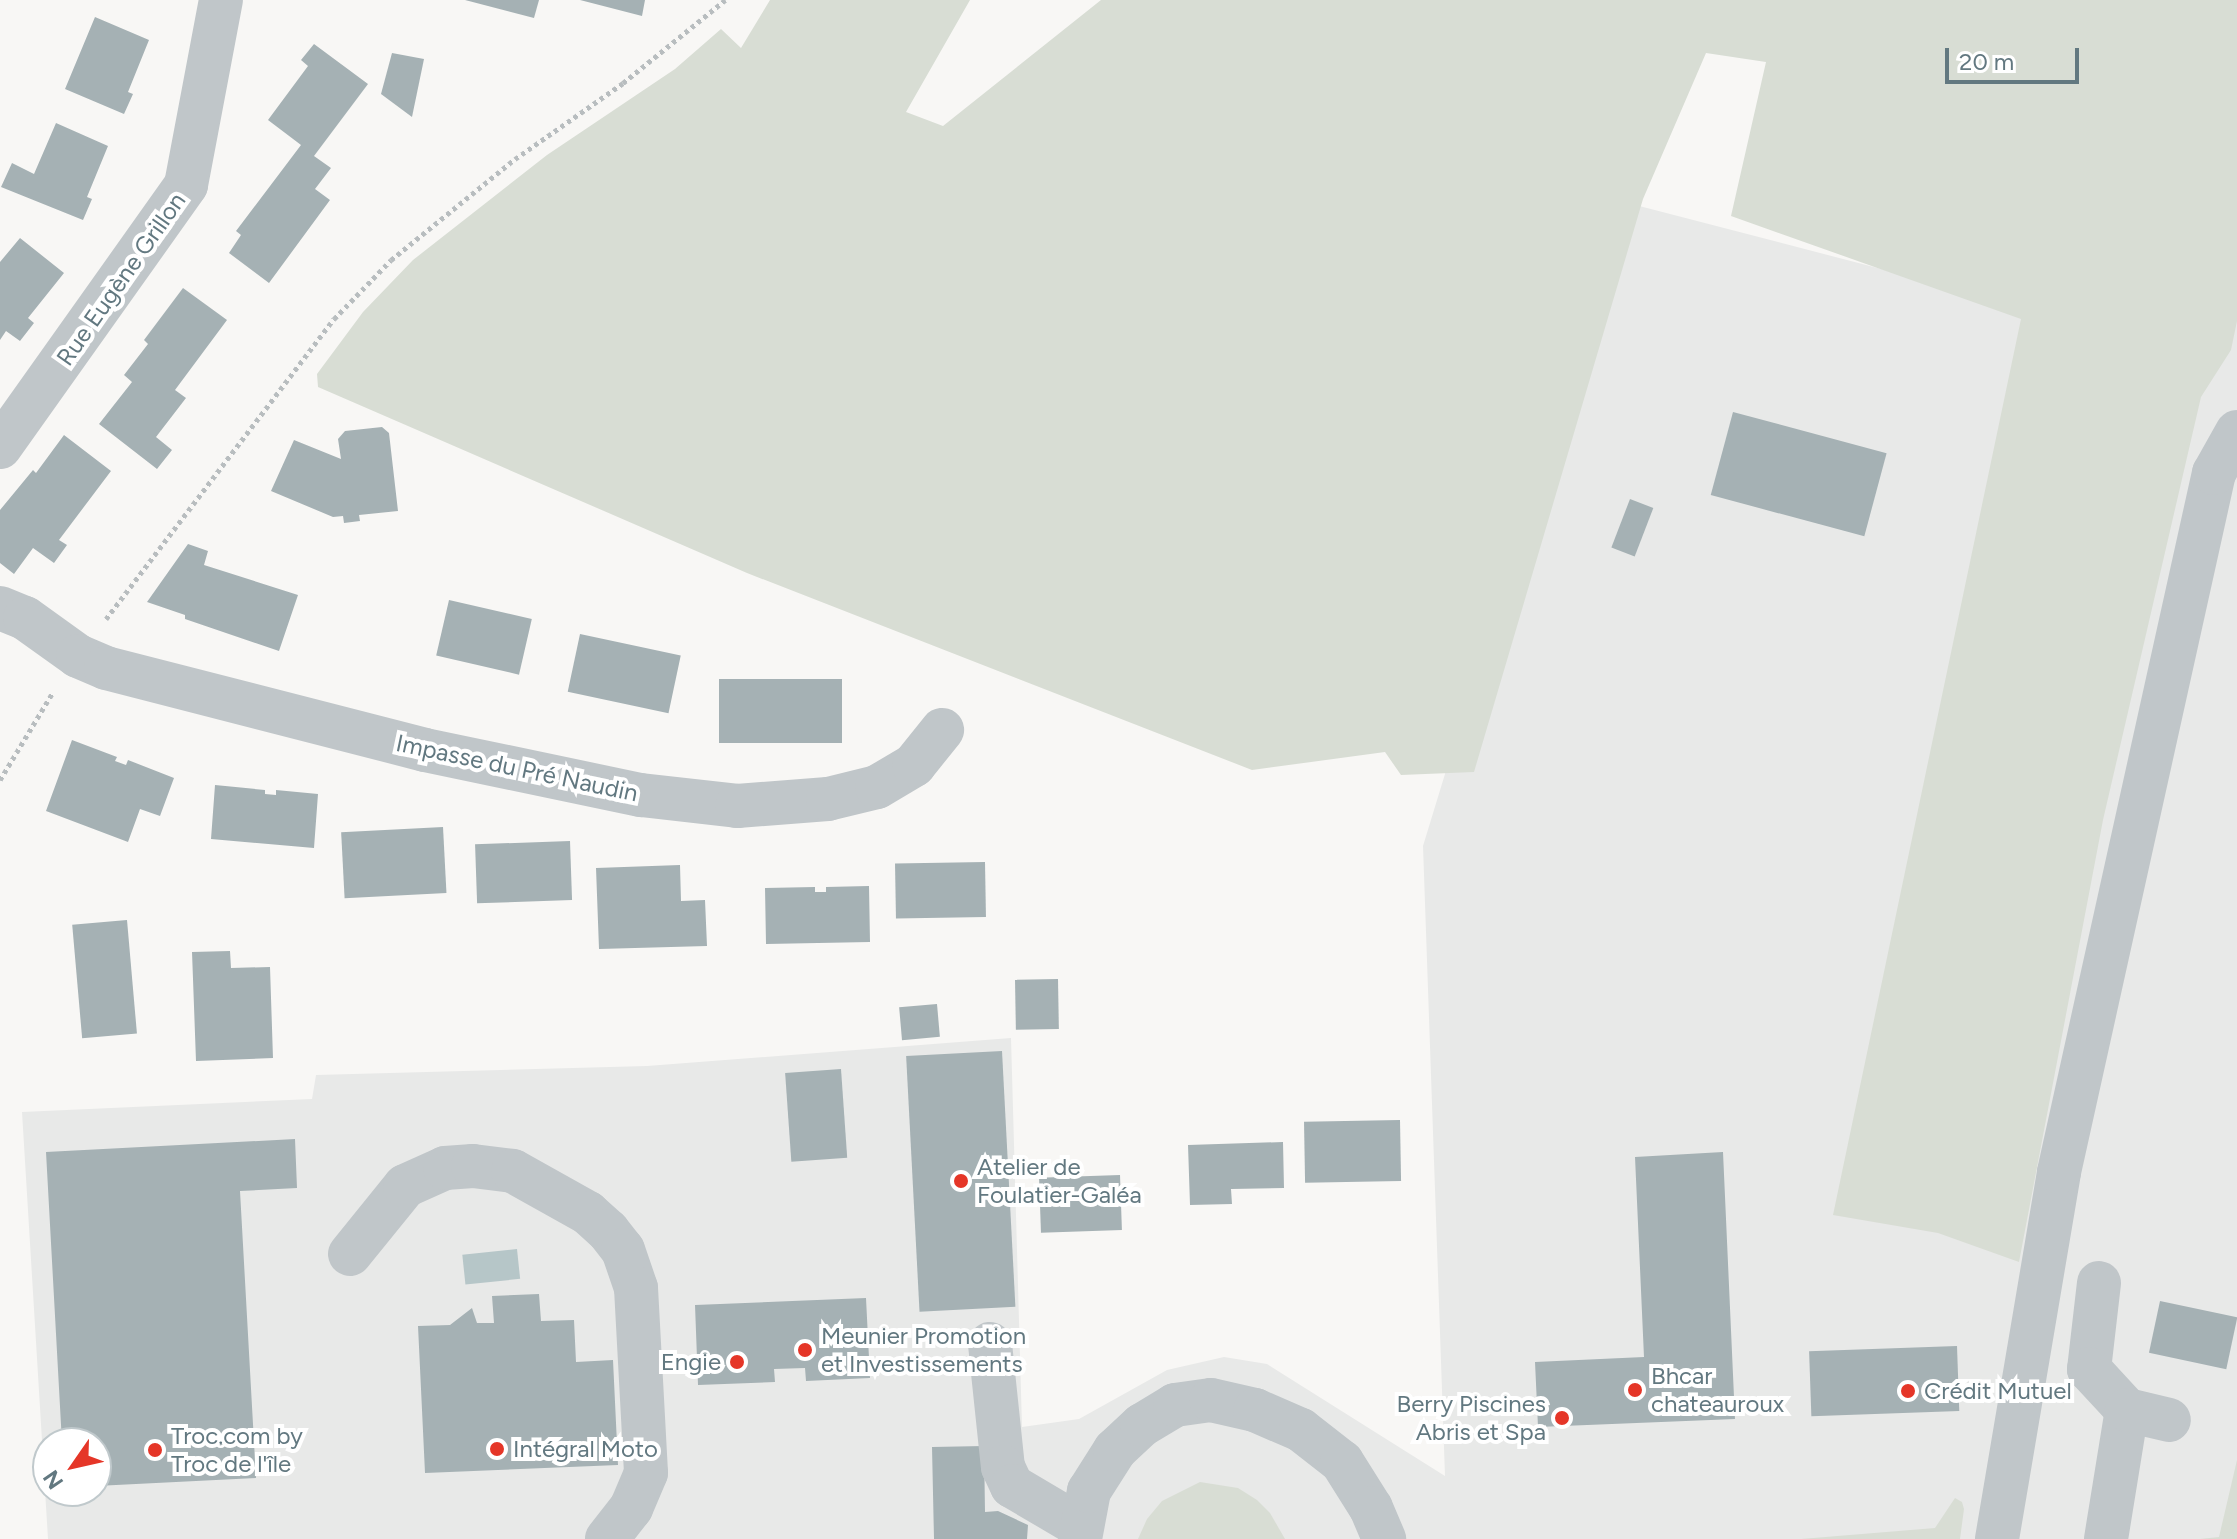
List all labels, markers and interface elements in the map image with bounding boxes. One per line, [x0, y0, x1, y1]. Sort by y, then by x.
scale bar [1949, 32, 2083, 82]
text: 20 m [1959, 47, 2014, 76]
street label: Rue Eugène Grillon [51, 187, 191, 371]
street label: Impasse du Pré Naudin [394, 728, 640, 808]
place label: Atelier de Foulatier-Galéa [977, 1153, 1142, 1209]
marker: Atelier de Foulatier-Galéa [952, 1172, 970, 1190]
place label: Meunier Promotion et Investissements [821, 1322, 1026, 1378]
marker: Meunier Promotion et Investissements [796, 1341, 814, 1359]
place label: Engie [661, 1348, 721, 1376]
marker: Engie [728, 1353, 746, 1371]
place label: Bhcar chateauroux [1651, 1362, 1784, 1418]
place label: Crédit Mutuel [1924, 1377, 2072, 1405]
marker: Bhcar chateauroux [1626, 1381, 1644, 1399]
marker: Crédit Mutuel [1899, 1382, 1917, 1400]
place label: Berry Piscines Abris et Spa [1397, 1390, 1546, 1446]
marker: Berry Piscines Abris et Spa [1553, 1409, 1571, 1427]
place label: Troc.com by Troc de l'île [171, 1422, 303, 1478]
north arrow [32, 1427, 112, 1507]
place label: Intégral Moto [513, 1435, 658, 1463]
marker: Intégral Moto [488, 1440, 506, 1458]
marker: Troc.com by Troc de l'île [146, 1441, 164, 1459]
text: N [37, 1465, 69, 1494]

